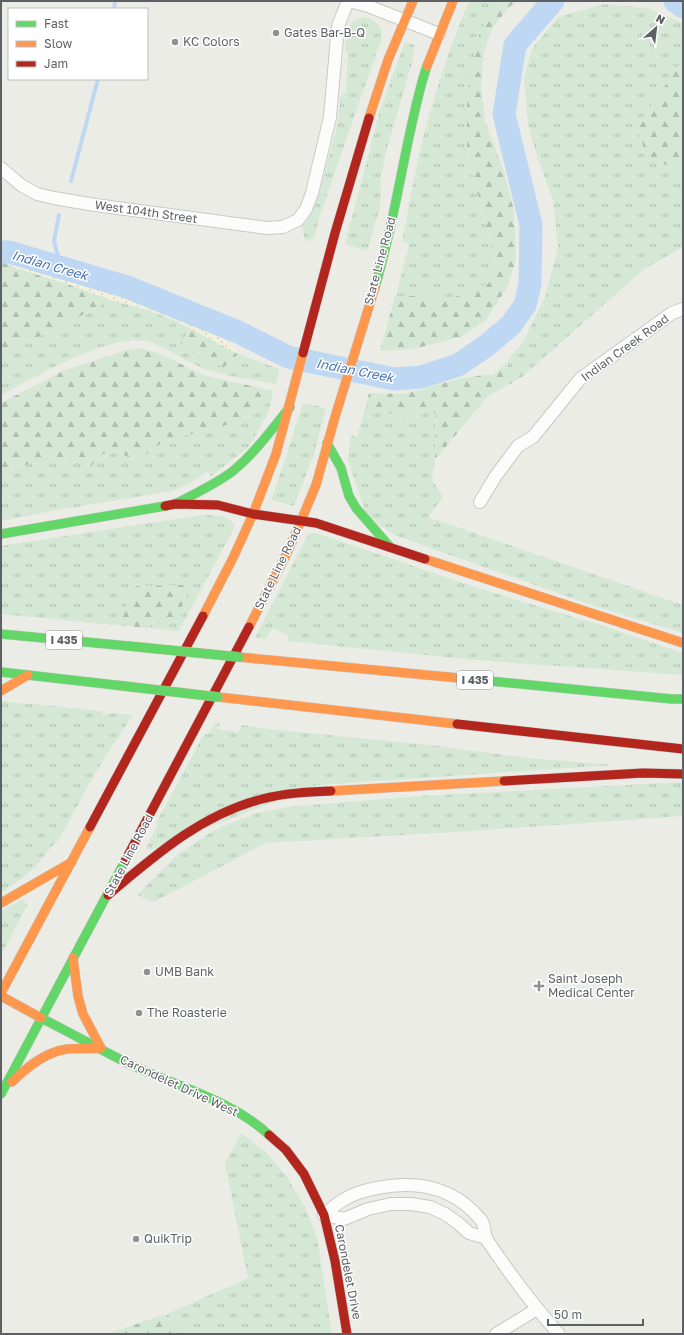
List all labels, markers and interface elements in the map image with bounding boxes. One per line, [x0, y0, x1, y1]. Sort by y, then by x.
legend [8, 8, 148, 80]
north arrow [636, 8, 676, 48]
text: N [654, 11, 668, 26]
text: Fast [44, 16, 69, 31]
place label: Gates Bar-B-Q [284, 25, 365, 40]
marker: Gates Bar-B-Q [271, 28, 281, 38]
place label: KC Colors [183, 34, 240, 49]
text: Slow [44, 36, 72, 51]
marker: KC Colors [170, 37, 180, 47]
text: Jam [44, 56, 68, 71]
street label: West 104th Street [94, 197, 199, 226]
street label: State Line Road [361, 215, 398, 307]
water label: Indian Creek [10, 247, 91, 284]
street label: Indian Creek Road [578, 311, 671, 384]
water label: Indian Creek [315, 355, 397, 386]
street label: State Line Road [251, 524, 304, 612]
road number: I 435 [46, 631, 82, 649]
road number: I 435 [457, 671, 493, 689]
street label: State Line Road [101, 811, 156, 898]
place label: UMB Bank [155, 964, 214, 979]
marker: UMB Bank [142, 967, 152, 977]
place label: Saint Joseph Medical Center [548, 971, 635, 1000]
marker: Saint Joseph Medical Center [533, 980, 545, 992]
place label: The Roasterie [147, 1005, 227, 1020]
marker: The Roasterie [134, 1008, 144, 1018]
street label: Carondelet Drive West [118, 1052, 241, 1120]
street label: Carondelet Drive [332, 1223, 365, 1321]
place label: QuikTrip [144, 1231, 192, 1246]
marker: QuikTrip [131, 1234, 141, 1244]
scale bar [548, 1301, 643, 1327]
text: 50 m [554, 1307, 582, 1322]

